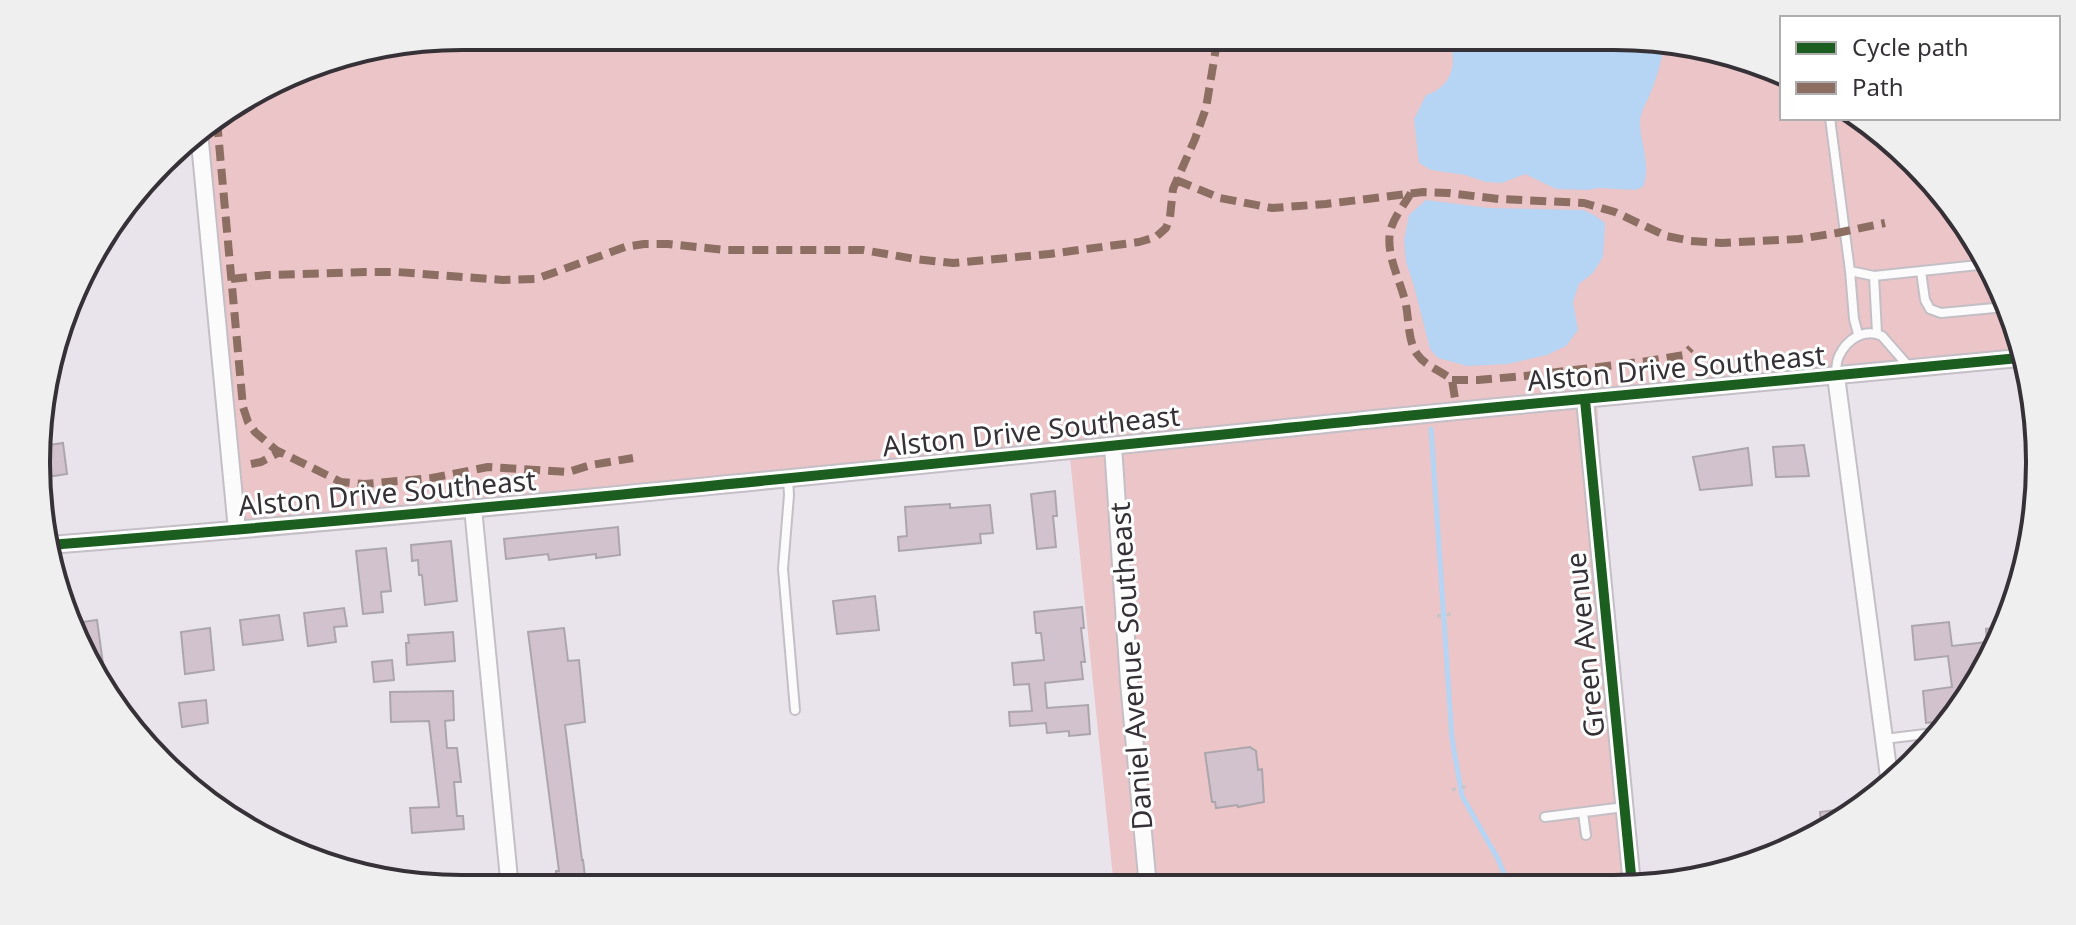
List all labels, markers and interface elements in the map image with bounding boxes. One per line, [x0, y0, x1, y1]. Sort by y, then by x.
legend [1780, 16, 2060, 120]
text: Cycle path [1852, 30, 1969, 63]
text: Path [1852, 70, 1903, 103]
street label: Alston Drive Southeast [1526, 335, 1826, 399]
street label: Alston Drive Southeast [880, 395, 1182, 465]
street label: Alston Drive Southeast [237, 460, 537, 524]
street label: Daniel Avenue Southeast [1100, 501, 1160, 831]
street label: Green Avenue [1555, 551, 1613, 739]

